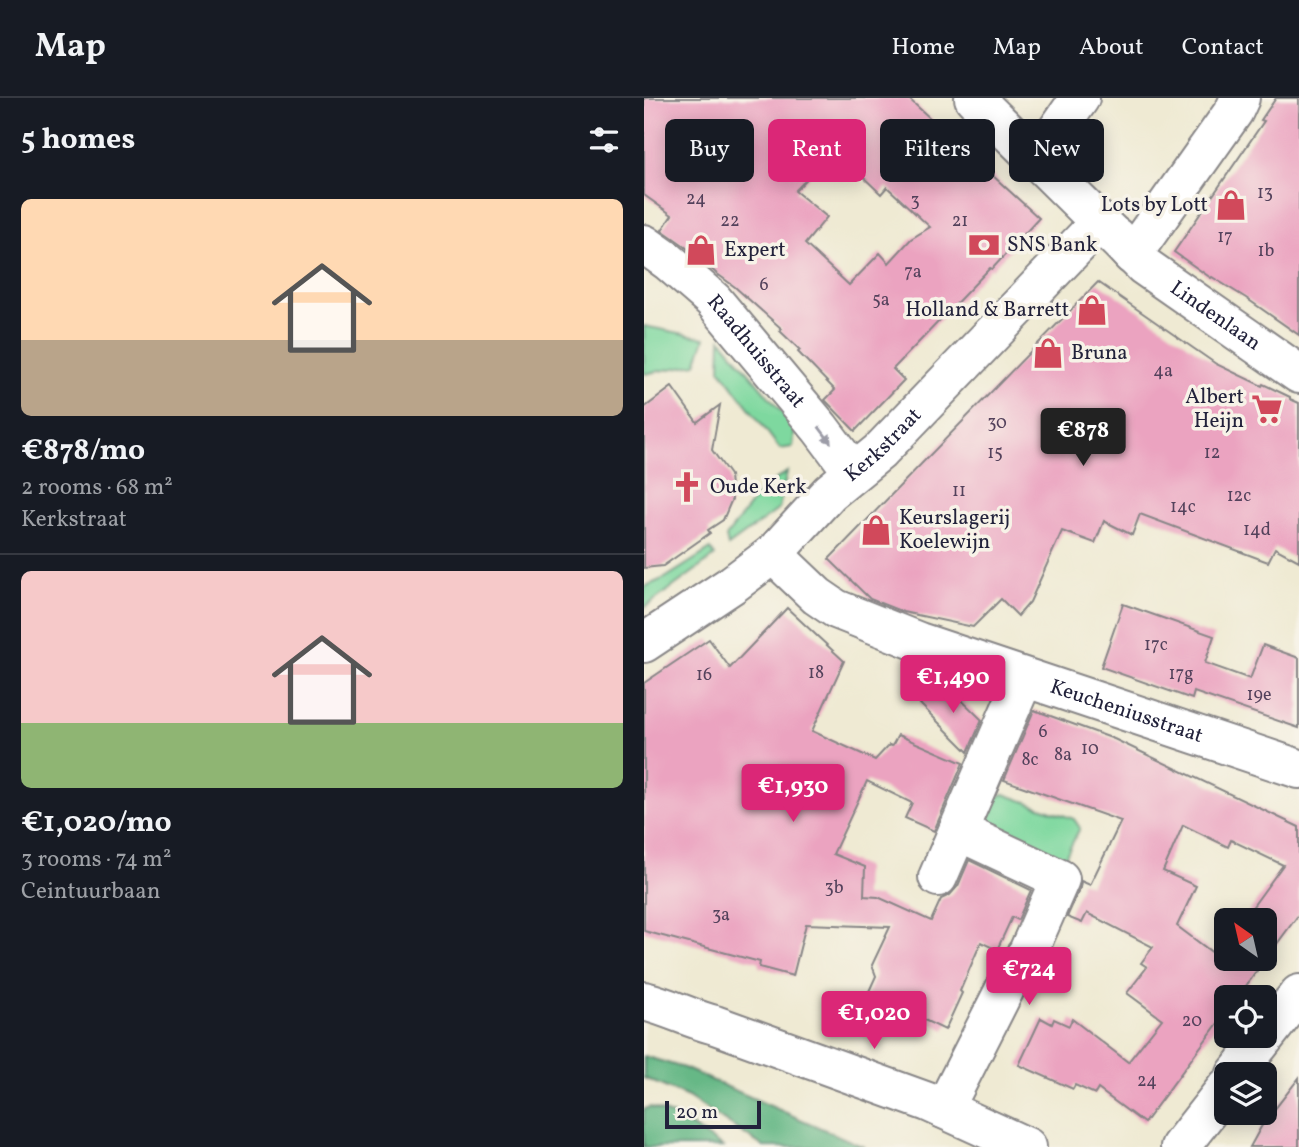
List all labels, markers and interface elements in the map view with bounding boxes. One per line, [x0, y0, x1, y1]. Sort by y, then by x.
text: Map [35, 25, 106, 71]
text: Home [891, 31, 955, 65]
text: Map [993, 31, 1041, 65]
text: About [1079, 31, 1144, 65]
text: Contact [1182, 31, 1264, 65]
text: 5 homes [21, 119, 135, 161]
chip: Buy [665, 119, 754, 182]
chip: Rent [768, 119, 866, 182]
chip: Filters [880, 119, 995, 182]
chip: New [1009, 119, 1104, 182]
icon: filters [585, 121, 623, 159]
house number: 13 [1257, 181, 1273, 206]
house number: 24 [686, 187, 706, 212]
shop icon: Lots by Lott [1214, 188, 1248, 222]
house number: 3 [910, 189, 920, 214]
place label: Lots by Lott [1101, 191, 1208, 220]
house number: 22 [720, 209, 740, 234]
house number: 21 [952, 209, 968, 234]
house number: 17 [1217, 225, 1233, 250]
bank icon: SNS Bank [967, 228, 1001, 262]
place label: SNS Bank [1007, 231, 1098, 260]
shop icon: Expert [684, 233, 718, 267]
place label: Expert [724, 236, 786, 265]
house number: 1b [1258, 239, 1275, 264]
icon: home [259, 245, 385, 371]
house number: 7a [904, 260, 922, 285]
house number: 6 [759, 273, 769, 298]
street label: Lindenlaan [1164, 274, 1267, 358]
street label: Raadhuisstraat [700, 288, 812, 414]
house number: 5a [872, 288, 890, 313]
shop icon: Holland & Barrett [1075, 293, 1109, 327]
place label: Holland & Barrett [905, 296, 1069, 325]
shop icon: Bruna [1031, 336, 1065, 370]
place label: Bruna [1071, 339, 1128, 368]
house number: 4a [1153, 359, 1173, 384]
place label: Albert Heijn [1185, 383, 1244, 436]
supermarket icon: Albert Heijn [1250, 392, 1284, 426]
street label: Kerkstraat [838, 401, 928, 489]
pin: €878 [1042, 408, 1124, 468]
house number: 30 [987, 411, 1007, 436]
text: €878 [1057, 415, 1109, 447]
one-way arrow [818, 426, 832, 444]
text: €878/mo [21, 430, 145, 472]
house number: 15 [987, 441, 1003, 466]
house number: 12 [1204, 441, 1220, 466]
church icon: Oude Kerk [670, 470, 704, 504]
text: 2 rooms · 68 m² [21, 472, 173, 504]
place label: Oude Kerk [710, 473, 807, 502]
house number: 11 [952, 479, 966, 504]
house number: 12c [1227, 484, 1251, 509]
house number: 14c [1170, 495, 1196, 520]
text: Kerkstraat [21, 504, 127, 536]
place label: Keurslagerij Koelewijn [899, 504, 1010, 557]
shop icon: Keurslagerij Koelewijn [859, 513, 893, 547]
house number: 14d [1243, 518, 1271, 543]
icon: home [259, 617, 385, 743]
house number: 17c [1144, 633, 1168, 658]
pin: €1,490 [896, 656, 1010, 715]
house number: 18 [808, 661, 824, 686]
text: €1,490 [916, 662, 990, 694]
house number: 17g [1169, 662, 1193, 687]
house number: 16 [696, 663, 712, 688]
street label: Keucheniusstraat [1046, 672, 1207, 750]
house number: 19e [1247, 683, 1271, 708]
house number: 6 [1038, 720, 1048, 745]
house number: 10 [1081, 737, 1099, 762]
house number: 8a [1054, 743, 1072, 768]
house number: 8c [1021, 748, 1039, 773]
pin: €1,930 [736, 764, 850, 824]
text: €1,930 [758, 771, 828, 803]
text: €1,020/mo [21, 802, 172, 844]
text: 3 rooms · 74 m² [21, 844, 171, 876]
text: Ceintuurbaan [21, 876, 160, 908]
house number: 3b [824, 876, 844, 901]
house number: 3a [712, 903, 730, 928]
north arrow [1214, 908, 1278, 971]
map controls [1214, 908, 1277, 1125]
pin: €724 [988, 948, 1070, 1007]
text: €724 [1002, 954, 1056, 986]
button: locate [1214, 985, 1277, 1048]
pin: €1,020 [817, 992, 931, 1051]
text: €1,020 [837, 998, 911, 1030]
house number: 20 [1182, 1009, 1202, 1034]
button: layers [1214, 1062, 1277, 1125]
house number: 24 [1137, 1069, 1157, 1094]
scale bar [665, 1098, 761, 1130]
text: 20 m [676, 1100, 718, 1126]

